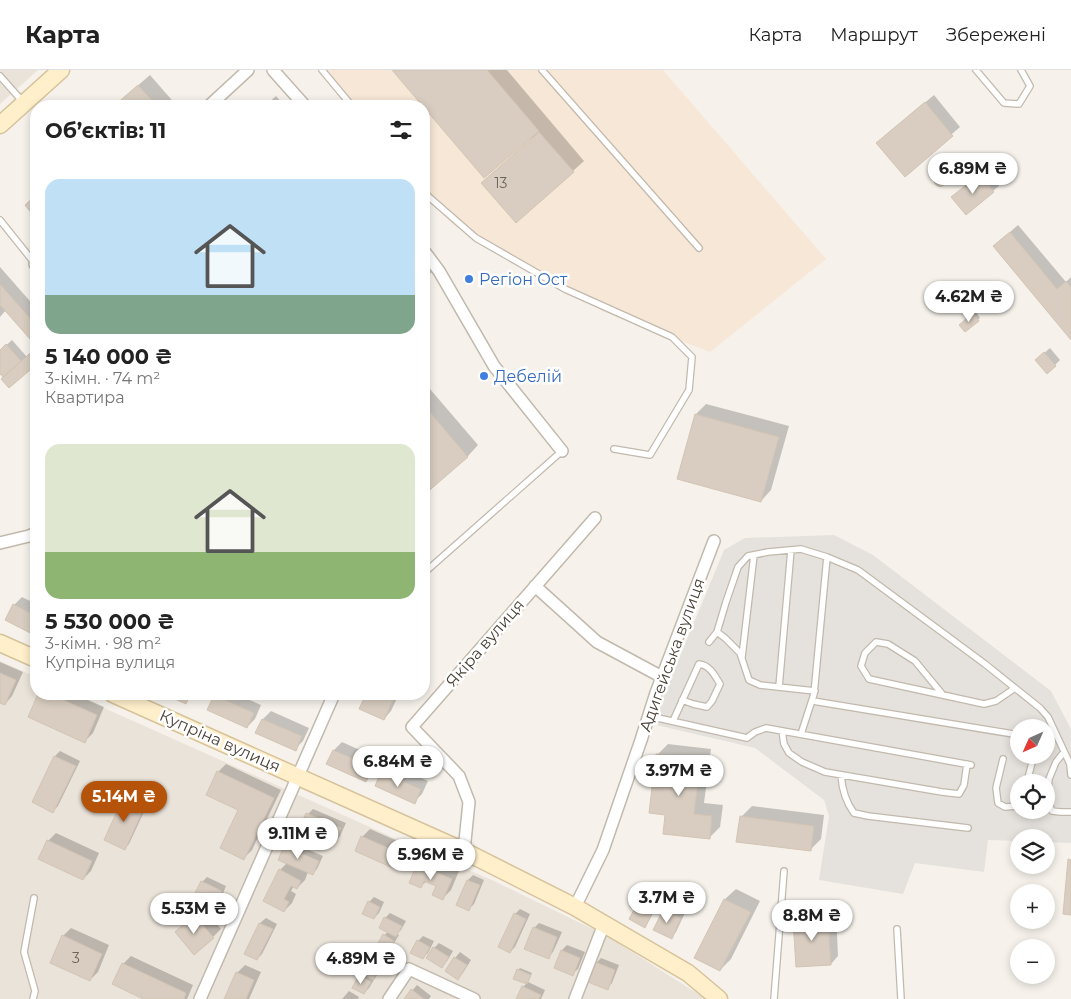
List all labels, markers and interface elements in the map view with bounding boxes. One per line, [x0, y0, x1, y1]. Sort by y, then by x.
text: Карта [25, 20, 100, 49]
text: Карта [749, 24, 802, 46]
text: Маршрут [830, 24, 918, 46]
text: Збережені [946, 24, 1046, 46]
icon: filters [387, 116, 415, 144]
text: Об’єктів: 11 [45, 118, 166, 143]
pin: 6.89M ₴ [927, 152, 1019, 195]
text: 6.89M ₴ [939, 159, 1007, 178]
house number: 13 [495, 174, 508, 192]
icon: home [185, 211, 275, 301]
place label: Регіон Ост [479, 270, 568, 289]
marker: Регіон Ост [463, 273, 475, 285]
pin: 4.62M ₴ [923, 280, 1015, 323]
text: 4.62M ₴ [935, 287, 1003, 306]
text: 5 140 000 ₴ [45, 344, 172, 369]
place label: Дебелій [494, 367, 562, 386]
text: 3-кімн. · 74 m² [45, 369, 160, 388]
marker: Дебелій [478, 370, 490, 382]
text: Квартира [45, 388, 125, 407]
icon: home [185, 476, 275, 566]
street label: Адигейська вулиця [635, 576, 709, 734]
street label: Якіра вулиця [442, 595, 528, 691]
text: 5 530 000 ₴ [45, 609, 175, 634]
text: 3-кімн. · 98 m² [45, 634, 161, 653]
text: Купріна вулиця [45, 653, 175, 672]
street label: Купріна вулиця [157, 706, 283, 776]
north arrow [1010, 719, 1055, 764]
map controls [1010, 719, 1055, 984]
pin: 6.84M ₴ [352, 746, 444, 788]
text: 6.84M ₴ [363, 752, 433, 771]
pin: 3.97M ₴ [633, 754, 725, 797]
text: 3.97M ₴ [646, 761, 712, 780]
button: locate [1010, 774, 1055, 819]
pin: 5.14M ₴ [78, 780, 170, 823]
text: 5.14M ₴ [92, 787, 156, 806]
pin: 9.11M ₴ [252, 818, 344, 860]
text: 9.11M ₴ [268, 824, 328, 843]
button: layers [1010, 829, 1055, 874]
pin: 5.96M ₴ [385, 838, 477, 881]
text: 5.96M ₴ [397, 845, 465, 864]
pin: 3.7M ₴ [626, 882, 708, 924]
button: + [1010, 884, 1055, 929]
text: 3.7M ₴ [639, 888, 695, 907]
pin: 5.53M ₴ [148, 892, 240, 935]
text: 5.53M ₴ [161, 899, 227, 918]
pin: 8.8M ₴ [771, 900, 853, 942]
text: 8.8M ₴ [783, 906, 841, 925]
button: − [1010, 939, 1055, 984]
pin: 4.89M ₴ [315, 942, 407, 985]
house number: 3 [72, 949, 80, 967]
text: 4.89M ₴ [326, 949, 396, 968]

